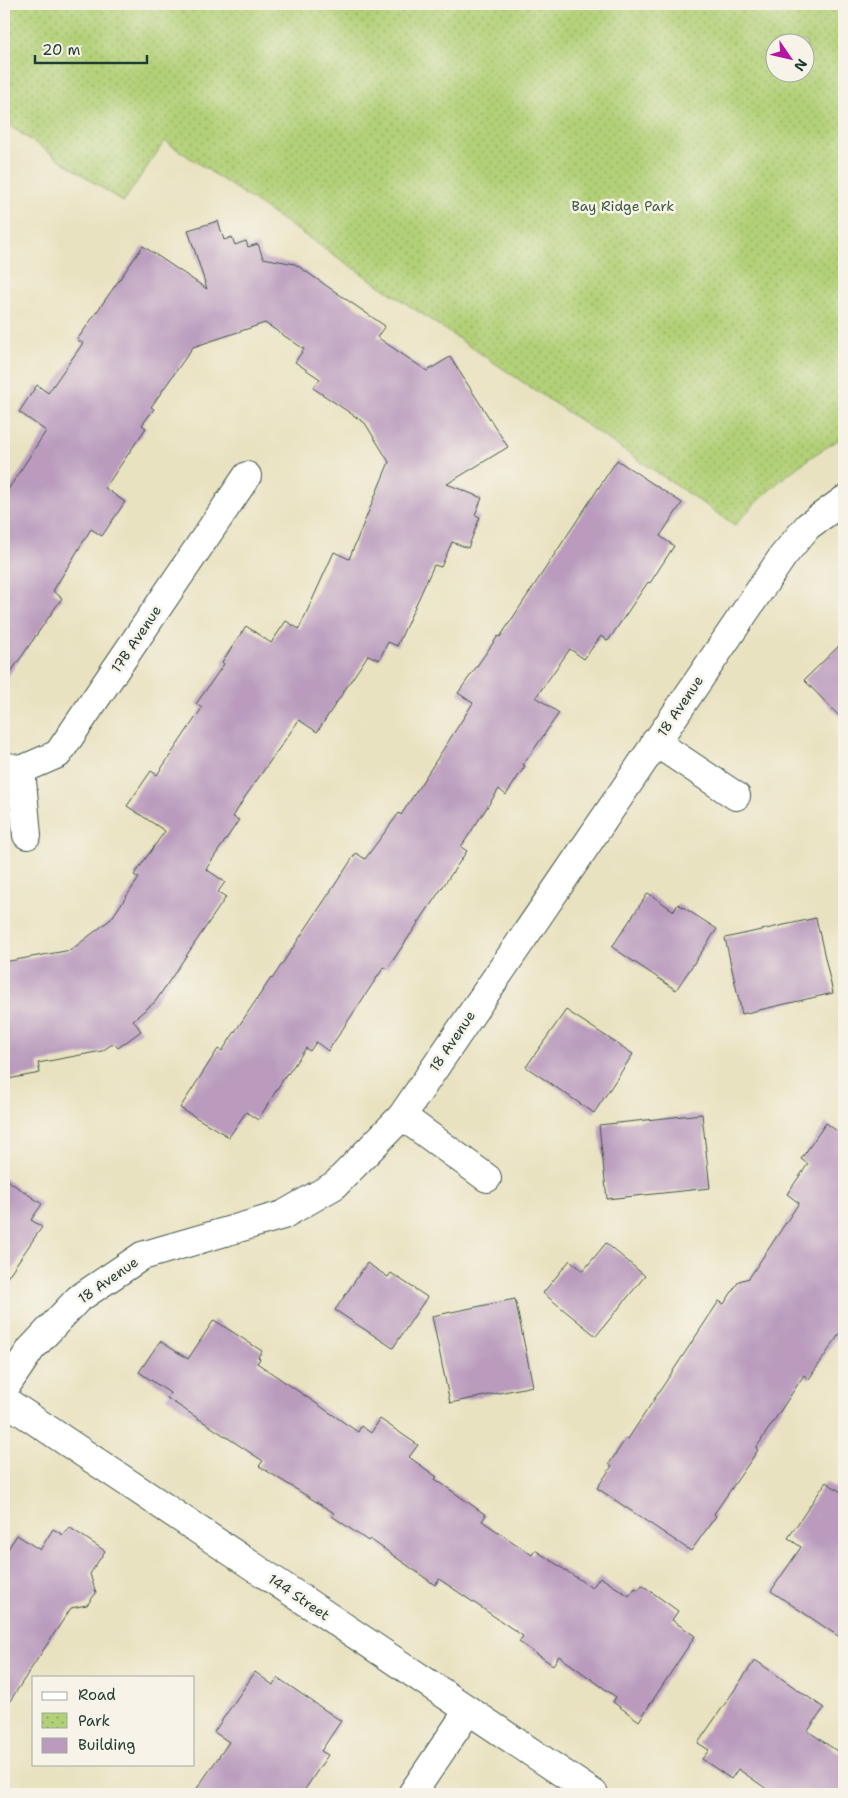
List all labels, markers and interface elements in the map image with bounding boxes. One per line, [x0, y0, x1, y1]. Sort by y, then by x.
scale bar [35, 32, 148, 64]
north arrow [766, 32, 816, 82]
text: 20 m [42, 40, 81, 60]
text: N [790, 56, 811, 75]
park label: Bay Ridge Park [572, 197, 674, 215]
street label: 17B Avenue [107, 602, 165, 676]
street label: 18 Avenue [653, 672, 707, 740]
street label: 18 Avenue [425, 1007, 479, 1075]
street label: 18 Avenue [74, 1253, 142, 1307]
street label: 144 Street [265, 1570, 333, 1624]
legend [32, 1676, 195, 1766]
text: Road [78, 1685, 116, 1705]
text: Park [78, 1711, 110, 1731]
text: Building [78, 1735, 135, 1755]

